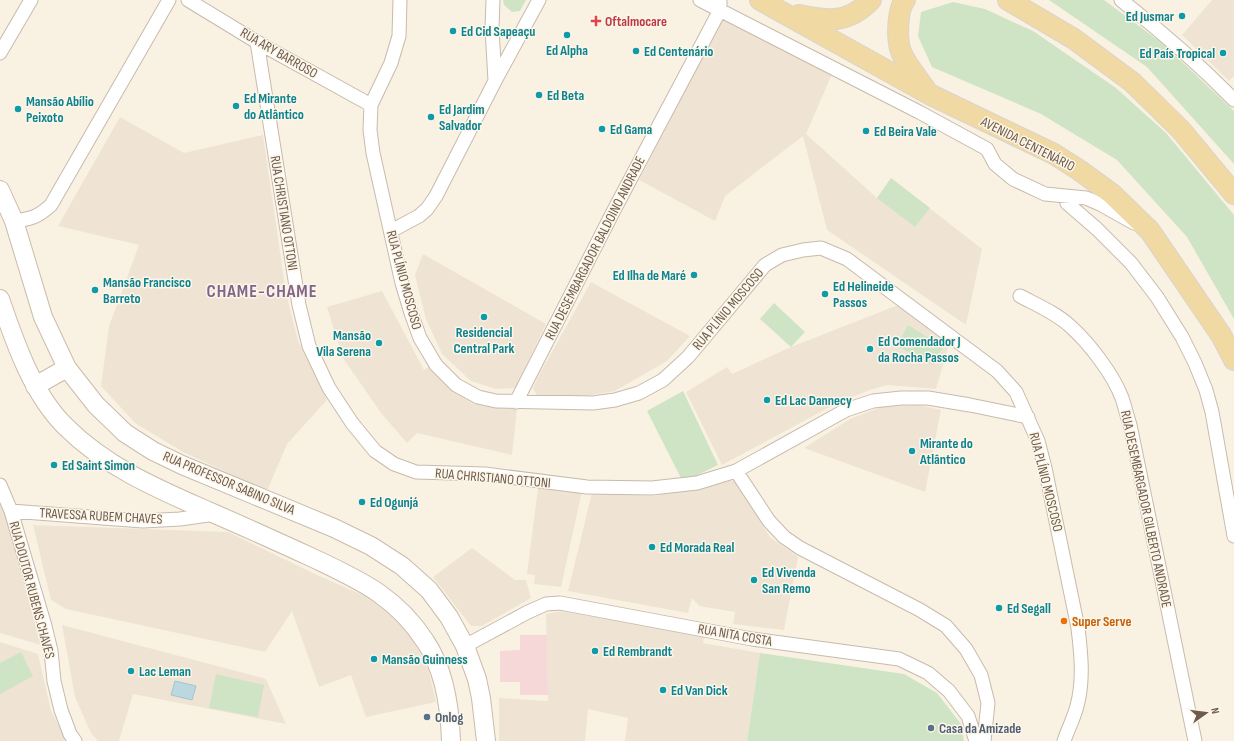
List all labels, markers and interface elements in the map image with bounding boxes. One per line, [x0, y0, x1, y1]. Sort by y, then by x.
place label: Ed Jusmar [1126, 8, 1175, 25]
marker: Ed Jusmar [1177, 11, 1187, 21]
place label: Oftalmocare [605, 13, 667, 30]
marker: Oftalmocare [590, 15, 602, 27]
place label: Ed Cid Sapeaçu [461, 23, 535, 40]
street label: RUA ARY BARROSO [237, 24, 321, 82]
marker: Ed Cid Sapeaçu [448, 26, 458, 36]
marker: Ed Alpha [562, 30, 572, 40]
place label: Ed Alpha [546, 42, 588, 59]
place label: Ed Centenário [644, 43, 713, 60]
place label: Ed País Tropical [1140, 45, 1215, 62]
marker: Ed Centenário [631, 46, 641, 56]
marker: Ed País Tropical [1218, 48, 1228, 58]
place label: Ed Beta [547, 87, 585, 104]
place label: Ed Mirante do Atlântico [244, 90, 304, 123]
marker: Ed Beta [534, 90, 544, 100]
place label: Mansão Abílio Peixoto [26, 93, 94, 126]
marker: Ed Mirante do Atlântico [231, 101, 241, 111]
place label: Ed Jardim Salvador [439, 101, 485, 134]
marker: Mansão Abílio Peixoto [13, 104, 23, 114]
marker: Ed Jardim Salvador [426, 112, 436, 122]
street label: AVENIDA CENTENÁRIO [977, 113, 1078, 175]
place label: Ed Gama [610, 121, 653, 138]
place label: Ed Beira Vale [874, 123, 937, 140]
marker: Ed Gama [597, 124, 607, 134]
marker: Ed Beira Vale [861, 126, 871, 136]
street label: RUA DESEMBARGADOR BALDOINO ANDRADE [541, 153, 649, 343]
street label: RUA CHRISTIANO OTTONI [267, 154, 301, 272]
street label: RUA PLÍNIO MOSCOSO [383, 229, 425, 332]
street label: RUA PLÍNIO MOSCOSO [689, 264, 767, 354]
place label: Ed Ilha de Maré [613, 267, 686, 284]
marker: Ed Ilha de Maré [689, 270, 699, 280]
place label: Mansão Francisco Barreto [103, 274, 191, 307]
place label: Ed Helineide Passos [833, 278, 894, 311]
district label: CHAME-CHAME [206, 281, 318, 302]
marker: Mansão Francisco Barreto [90, 285, 100, 295]
marker: Ed Helineide Passos [820, 289, 830, 299]
marker: Residencial Central Park [479, 312, 489, 322]
place label: Residencial Central Park [453, 324, 515, 357]
place label: Mansão Vila Serena [316, 327, 371, 360]
place label: Ed Comendador J da Rocha Passos [878, 333, 961, 366]
marker: Mansão Vila Serena [374, 338, 384, 348]
marker: Ed Comendador J da Rocha Passos [865, 344, 875, 354]
place label: Ed Lac Dannecy [775, 392, 852, 409]
marker: Ed Lac Dannecy [762, 395, 772, 405]
street label: RUA DESEMBARGADOR GILBERTO ANDRADE [1117, 409, 1175, 609]
street label: RUA PLÍNIO MOSCOSO [1025, 430, 1067, 534]
place label: Mirante do Atlântico [919, 435, 973, 468]
marker: Mirante do Atlântico [907, 446, 917, 456]
street label: RUA PROFESSOR SABINO SILVA [160, 447, 298, 519]
place label: Ed Saint Simon [62, 457, 135, 474]
marker: Ed Saint Simon [49, 460, 59, 470]
street label: RUA CHRISTIANO OTTONI [434, 464, 552, 492]
place label: Ed Ogunjá [370, 494, 419, 511]
marker: Ed Ogunjá [357, 497, 367, 507]
street label: TRAVESSA RUBEM CHAVES [39, 504, 163, 528]
street label: RUA DOUTOR RUBENS CHAVES [5, 519, 59, 661]
place label: Ed Morada Real [660, 539, 735, 556]
marker: Ed Morada Real [647, 542, 657, 552]
place label: Ed Vivenda San Remo [762, 564, 816, 597]
marker: Ed Vivenda San Remo [749, 575, 759, 585]
place label: Ed Segall [1007, 600, 1051, 617]
marker: Ed Segall [994, 603, 1004, 613]
place label: Super Serve [1072, 613, 1131, 630]
marker: Super Serve [1059, 616, 1069, 626]
street label: RUA NITA COSTA [696, 620, 775, 650]
place label: Ed Rembrandt [603, 643, 673, 660]
marker: Ed Rembrandt [590, 646, 600, 656]
place label: Mansão Guinness [382, 651, 468, 668]
marker: Mansão Guinness [369, 654, 379, 664]
place label: Lac Leman [139, 663, 191, 680]
marker: Lac Leman [126, 666, 136, 676]
place label: Ed Van Dick [671, 682, 728, 699]
marker: Ed Van Dick [658, 685, 668, 695]
north arrow [1186, 693, 1226, 733]
text: N [1208, 706, 1222, 715]
place label: Onlog [435, 709, 463, 726]
marker: Onlog [422, 712, 432, 722]
place label: Casa da Amizade [939, 720, 1021, 737]
marker: Casa da Amizade [926, 723, 936, 733]

